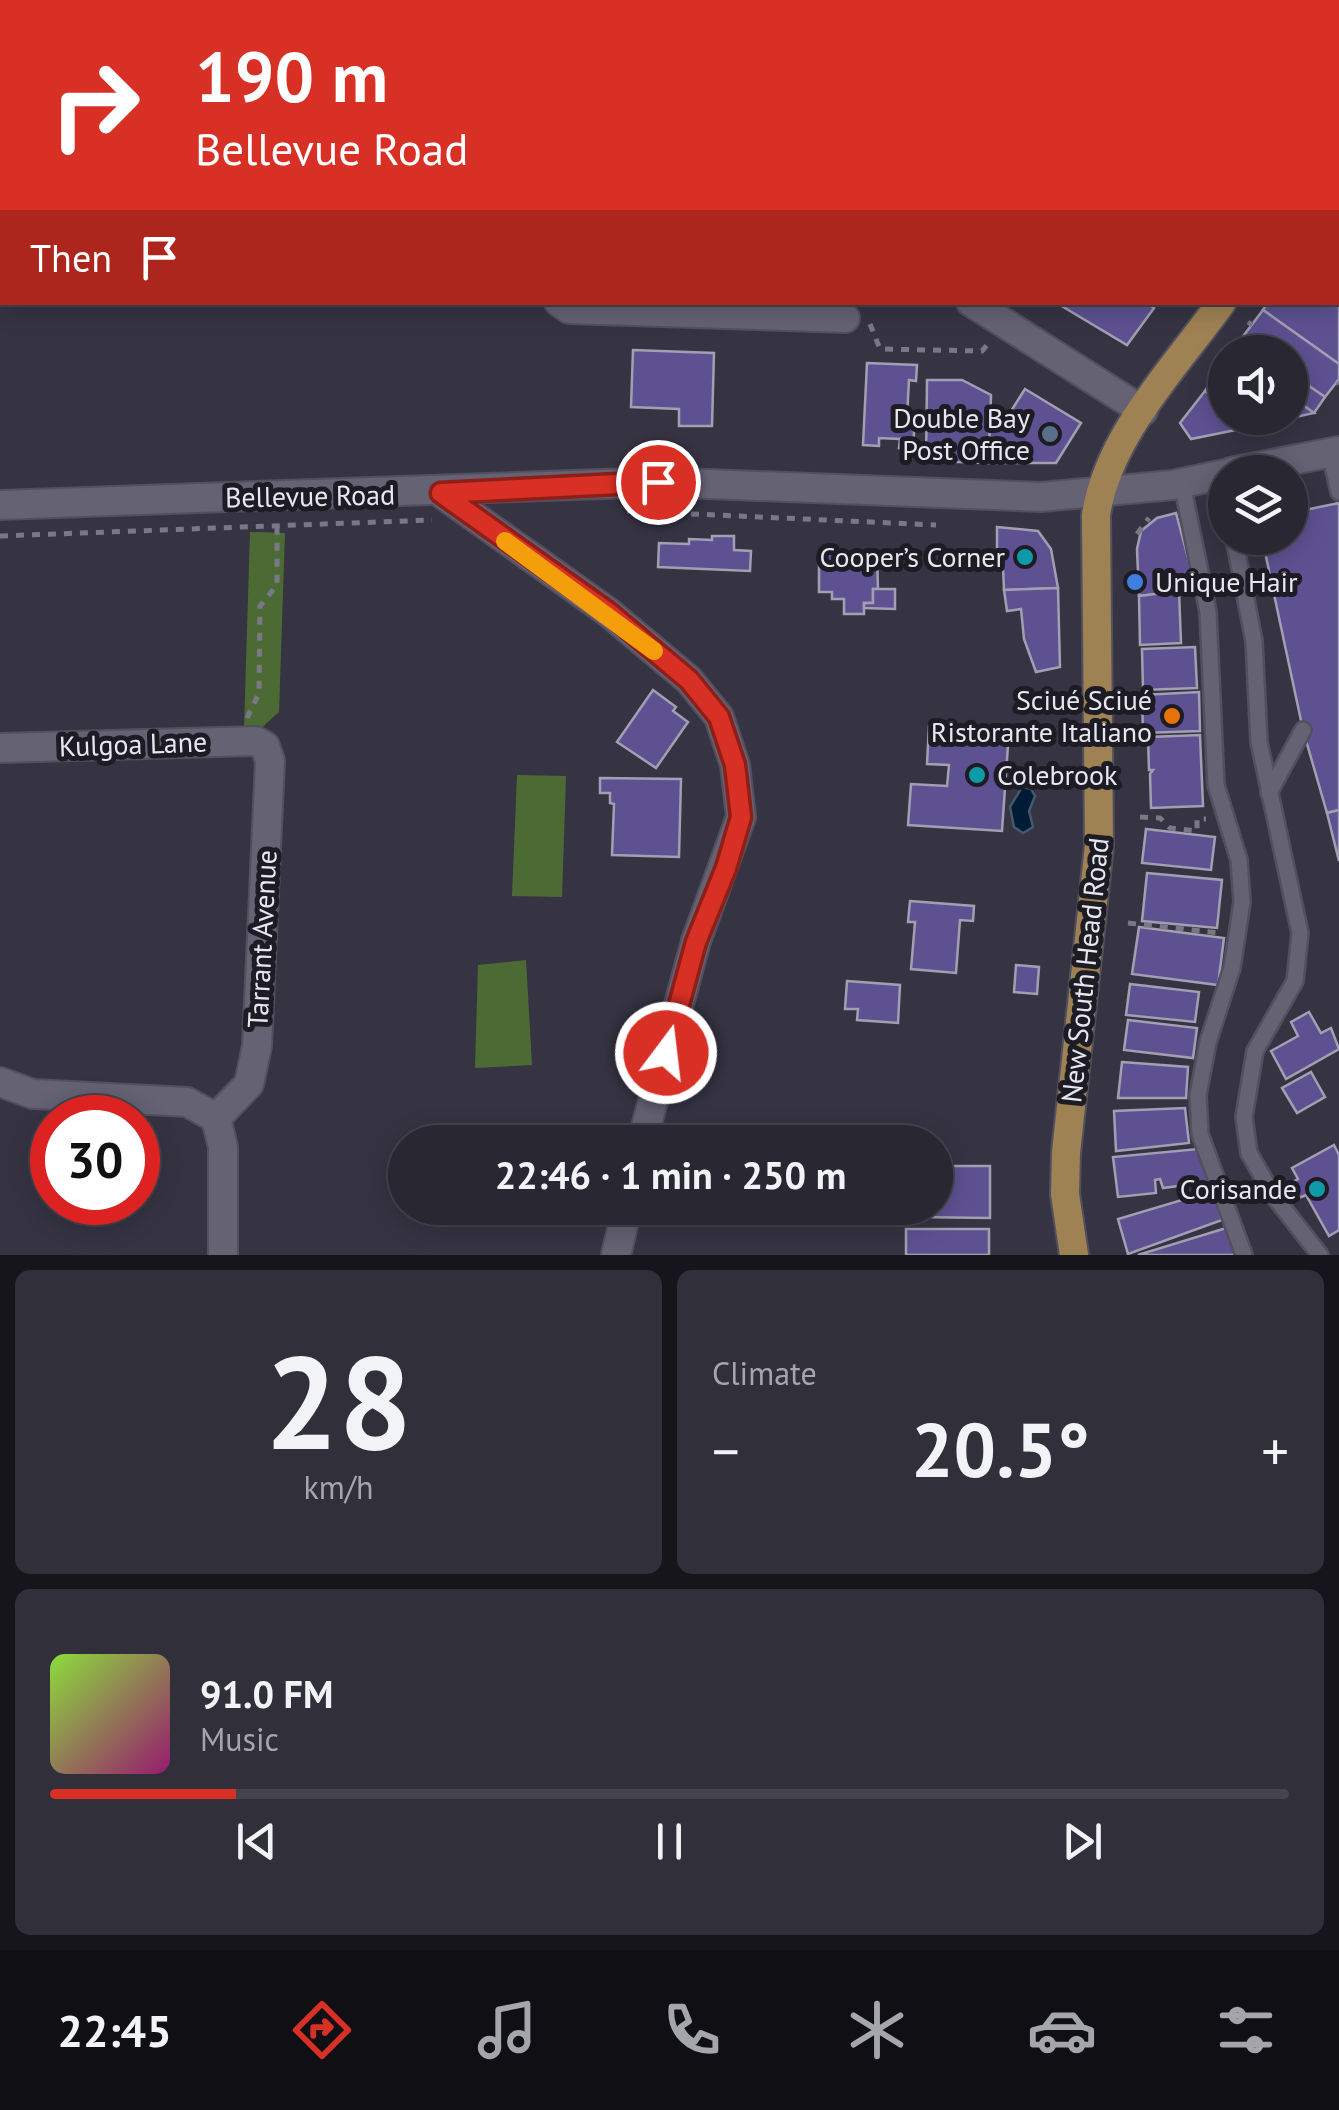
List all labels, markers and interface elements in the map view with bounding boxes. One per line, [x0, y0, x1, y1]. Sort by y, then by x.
text: 190 m [195, 31, 388, 121]
icon: right [30, 40, 160, 170]
text: Bellevue Road [195, 119, 468, 177]
icon: arrive [132, 230, 187, 285]
text: Then [30, 233, 112, 282]
map controls [1208, 335, 1308, 555]
button: sound [1208, 335, 1308, 435]
place label: Double Bay Post Office [893, 399, 1030, 468]
marker: Double Bay Post Office [1039, 423, 1061, 445]
pin [616, 440, 701, 525]
icon: arrive [631, 455, 686, 510]
button: layers [1208, 455, 1308, 555]
street label: Bellevue Road [225, 476, 395, 515]
place label: Cooper’s Corner [820, 538, 1005, 575]
marker: Cooper’s Corner [1014, 546, 1036, 568]
place label: Unique Hair [1155, 563, 1298, 600]
marker: Unique Hair [1124, 571, 1146, 593]
place label: Sciué Sciué Ristorante Italiano [931, 681, 1152, 750]
marker: Sciué Sciué Ristorante Italiano [1161, 705, 1183, 727]
street label: Kulgoa Lane [58, 722, 208, 765]
place label: Colebrook [997, 756, 1118, 793]
marker: Colebrook [966, 764, 988, 786]
street label: New South Head Road [1052, 836, 1117, 1104]
street label: Tarrant Avenue [238, 849, 285, 1029]
position arrow [614, 1001, 718, 1105]
speed limit sign: 30 [30, 1095, 160, 1225]
text: 22:46 · 1 min · 250 m [495, 1150, 846, 1199]
place label: Corisande [1180, 1170, 1297, 1207]
marker: Corisande [1306, 1178, 1328, 1200]
text: 28 [265, 1317, 412, 1485]
text: Climate [712, 1352, 817, 1394]
text: 20.5° [911, 1401, 1090, 1498]
text: − [712, 1415, 740, 1486]
text: + [1261, 1415, 1289, 1486]
text: km/h [303, 1466, 374, 1508]
text: 91.0 FM [200, 1669, 333, 1718]
text: Music [200, 1718, 279, 1760]
icon: previous [229, 1814, 284, 1869]
icon: pause [642, 1814, 697, 1869]
icon: next [1055, 1814, 1110, 1869]
icon: directions [287, 1995, 357, 2065]
icon: music [472, 1995, 542, 2065]
icon: phone [657, 1995, 727, 2065]
icon: climate [842, 1995, 912, 2065]
icon: car [1027, 1995, 1097, 2065]
icon: filters [1211, 1995, 1281, 2065]
text: 22:45 [57, 2001, 172, 2059]

